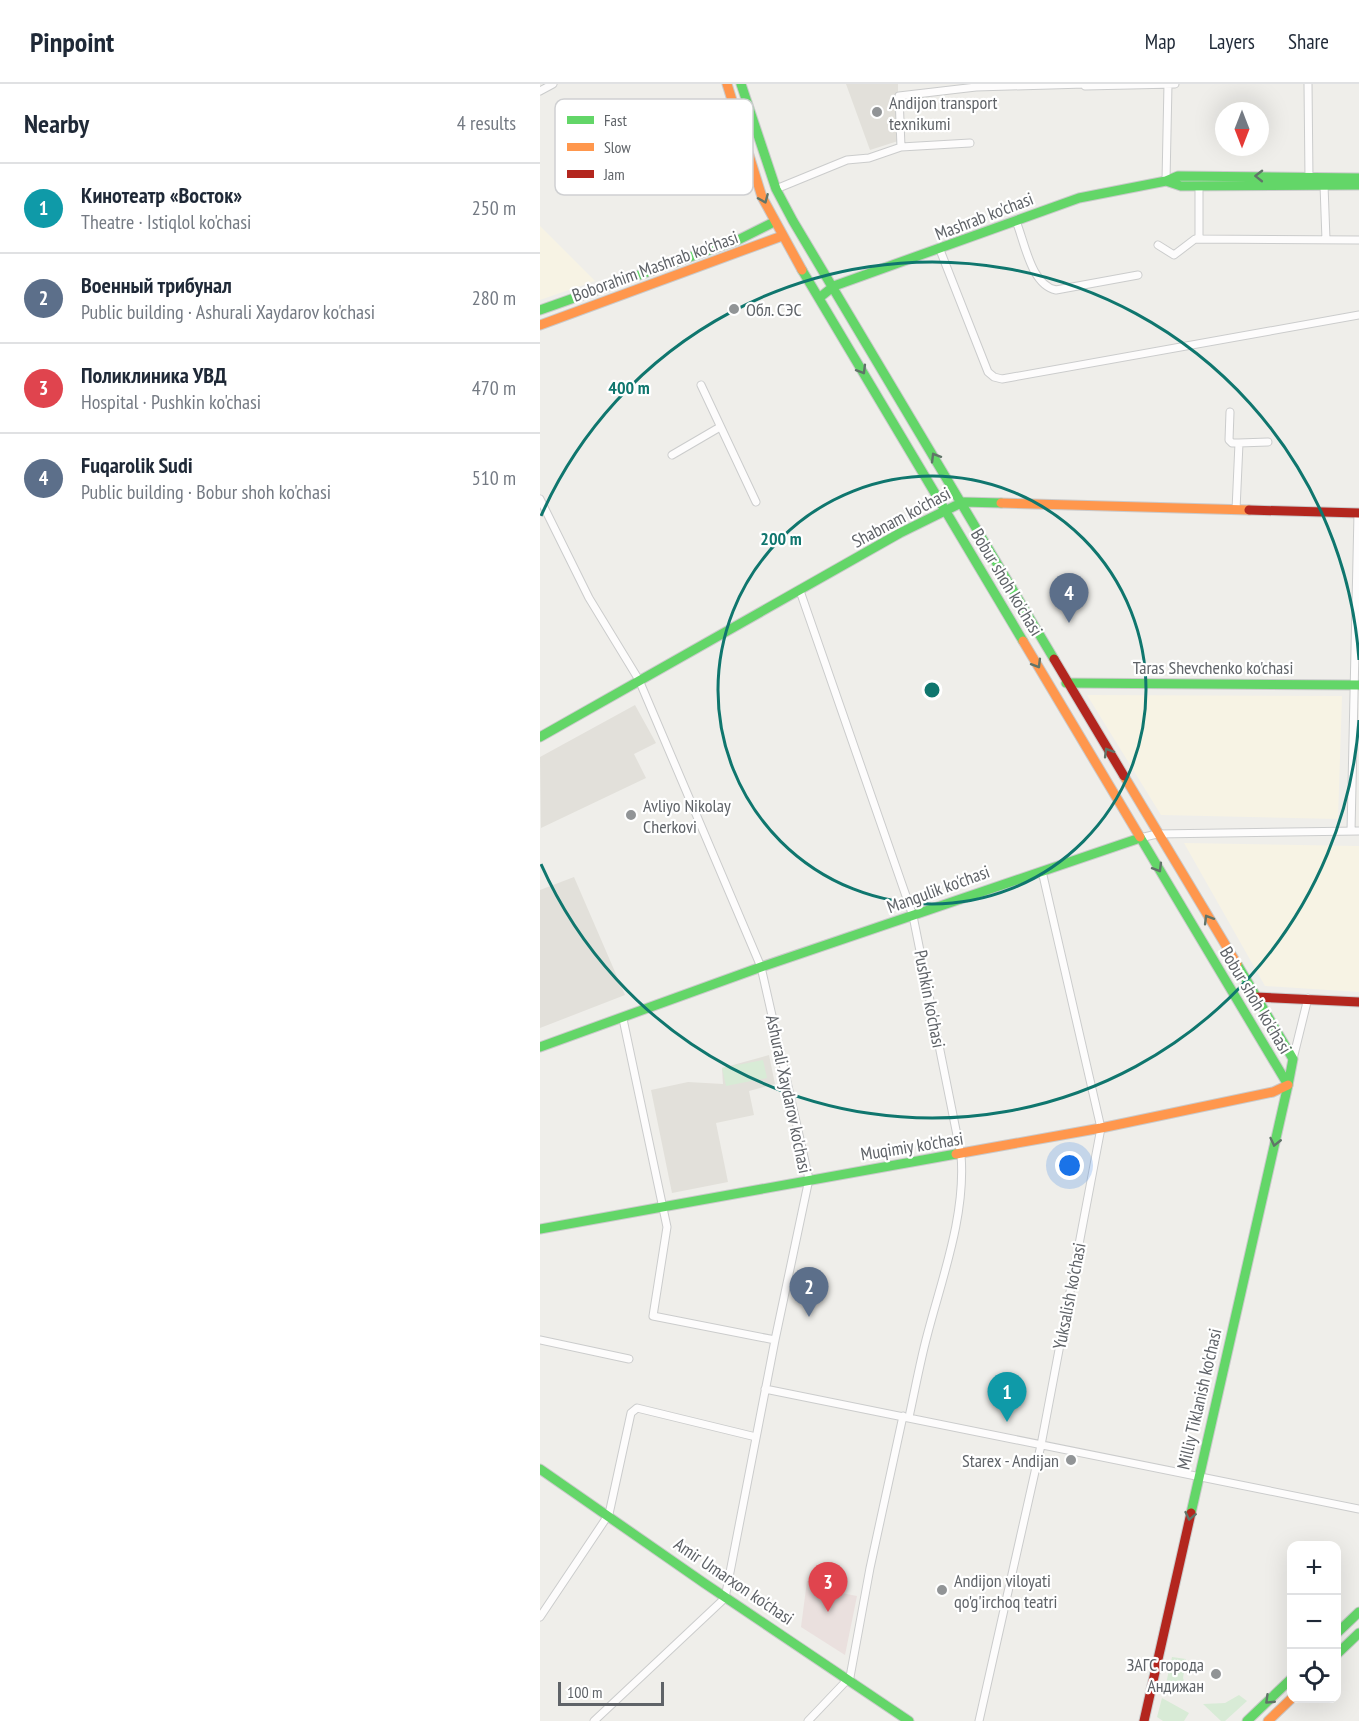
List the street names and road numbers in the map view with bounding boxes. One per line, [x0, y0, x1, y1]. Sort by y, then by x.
street label: Mashrab ko'chasi [932, 187, 1036, 245]
street label: Boborahim Mashrab ko'chasi [569, 225, 741, 307]
street label: Shabnam ko'chasi [848, 481, 954, 553]
street label: Bobur shoh ko'chasi [966, 524, 1048, 640]
street label: Taras Shevchenko ko'chasi [1133, 656, 1293, 679]
street label: Mangulik ko'chasi [883, 860, 993, 918]
street label: Bobur shoh ko'chasi [1215, 942, 1297, 1058]
street label: Pushkin ko'chasi [909, 948, 951, 1050]
street label: Ashurali Xaydarov ko'chasi [761, 1013, 817, 1175]
street label: Muqimiy ko'chasi [859, 1127, 965, 1165]
street label: Yuksalish ko'chasi [1047, 1241, 1091, 1351]
street label: Milliy Tiklanish ko'chasi [1172, 1326, 1226, 1472]
street label: Amir Umarxon ko'chasi [670, 1532, 798, 1630]

